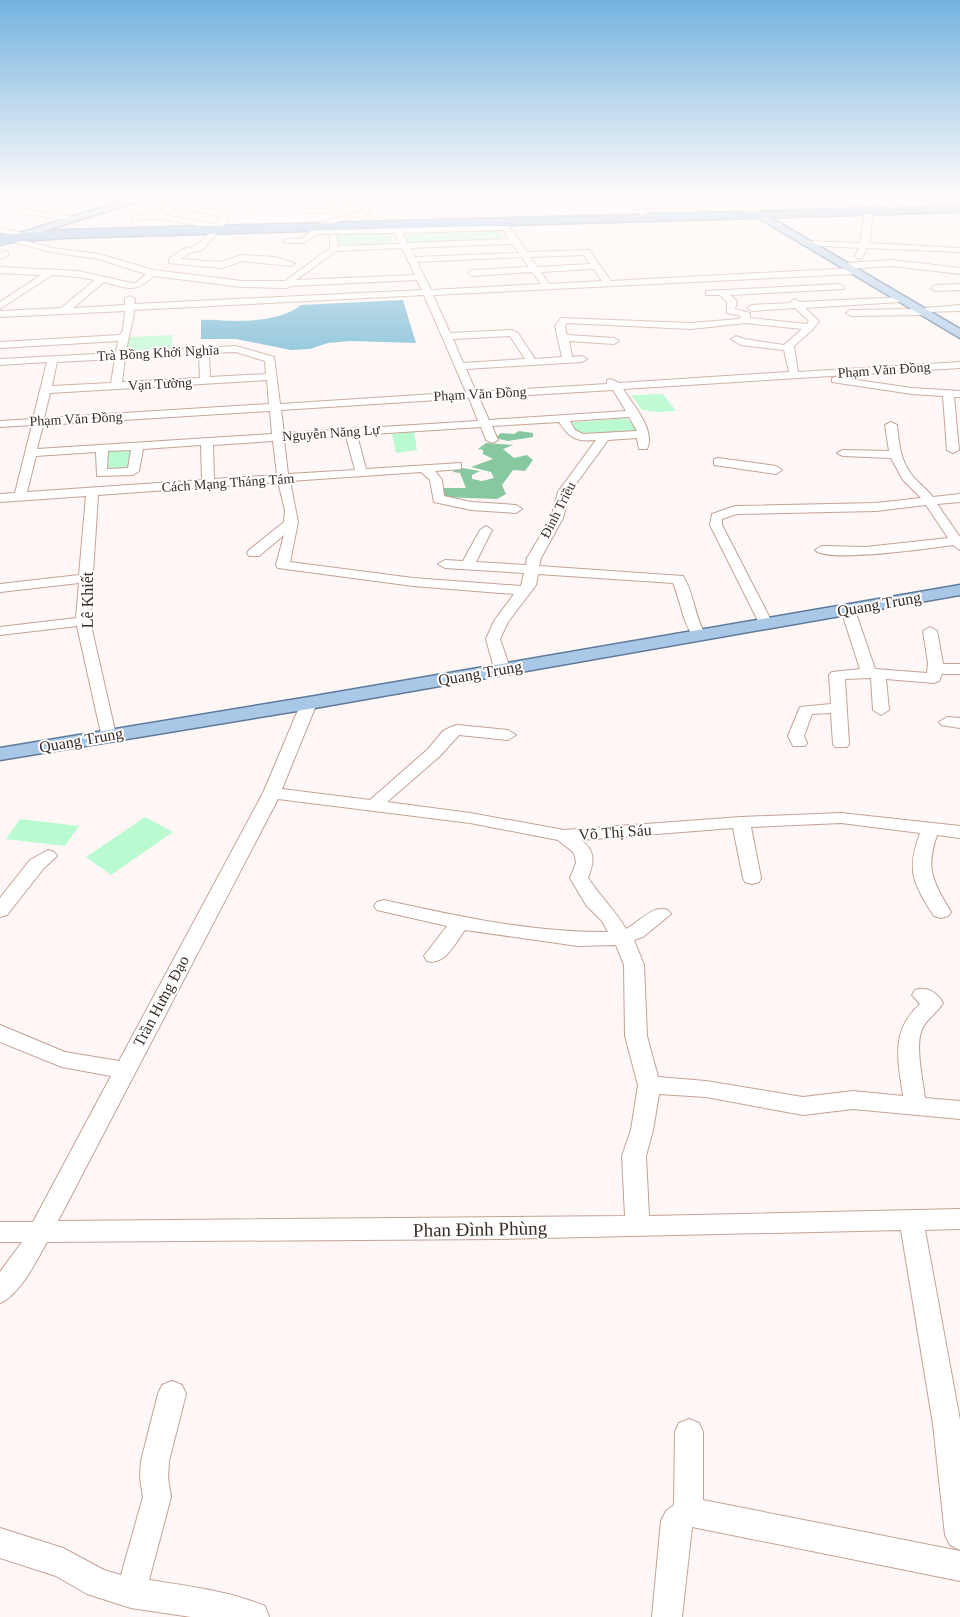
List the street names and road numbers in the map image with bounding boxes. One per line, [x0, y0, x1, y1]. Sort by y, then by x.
street label: Trà Bồng Khởi Nghĩa [96, 342, 220, 364]
street label: Phạm Văn Đồng [837, 359, 931, 381]
street label: Vạn Tường [128, 375, 192, 393]
street label: Phạm Văn Đồng [433, 384, 527, 404]
street label: Phạm Văn Đồng [29, 409, 123, 429]
street label: Nguyễn Năng Lự [282, 422, 381, 444]
street label: Cách Mạng Tháng Tám [161, 471, 295, 495]
street label: Đinh Triều [537, 479, 579, 541]
street label: Lê Khiết [79, 571, 96, 628]
street label: Quang Trung [836, 588, 922, 621]
street label: Quang Trung [437, 657, 523, 690]
street label: Quang Trung [38, 724, 124, 757]
street label: Võ Thị Sáu [578, 821, 652, 843]
street label: Trần Hưng Đạo [130, 953, 193, 1050]
street label: Phan Đình Phùng [413, 1217, 548, 1241]

